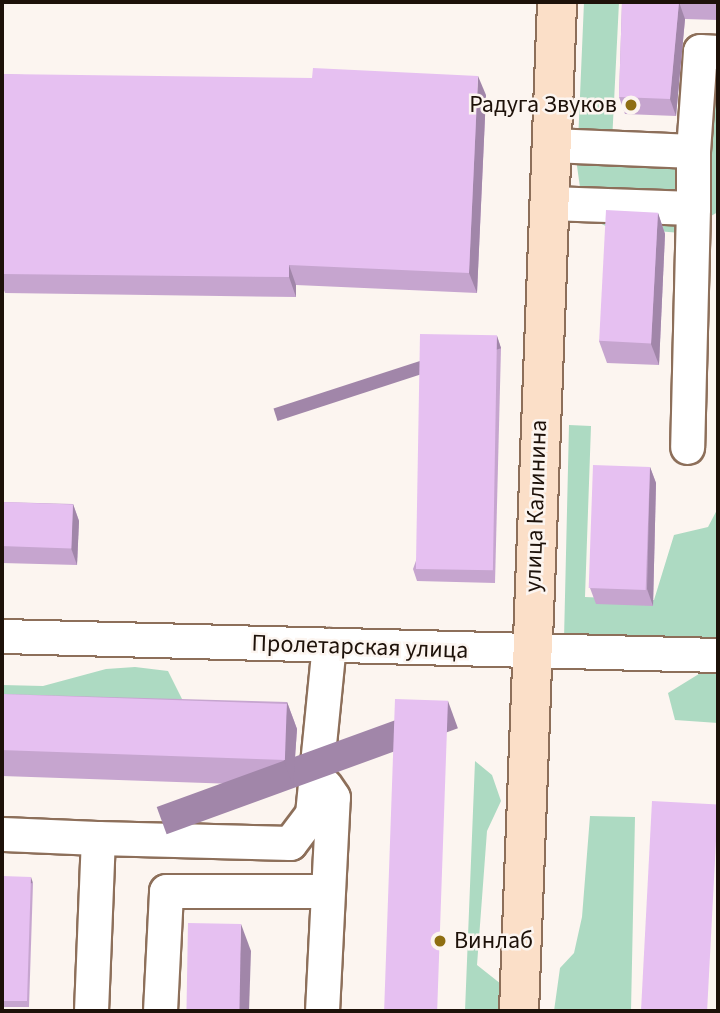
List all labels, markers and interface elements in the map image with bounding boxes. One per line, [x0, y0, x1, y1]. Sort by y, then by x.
place label: Радуга Звуков [469, 91, 617, 119]
marker: Радуга Звуков [623, 97, 639, 113]
street label: улица Калинина [519, 419, 553, 593]
street label: Пролетарская улица [251, 629, 469, 665]
place label: Винлаб [454, 927, 533, 955]
marker: Винлаб [432, 933, 448, 949]

